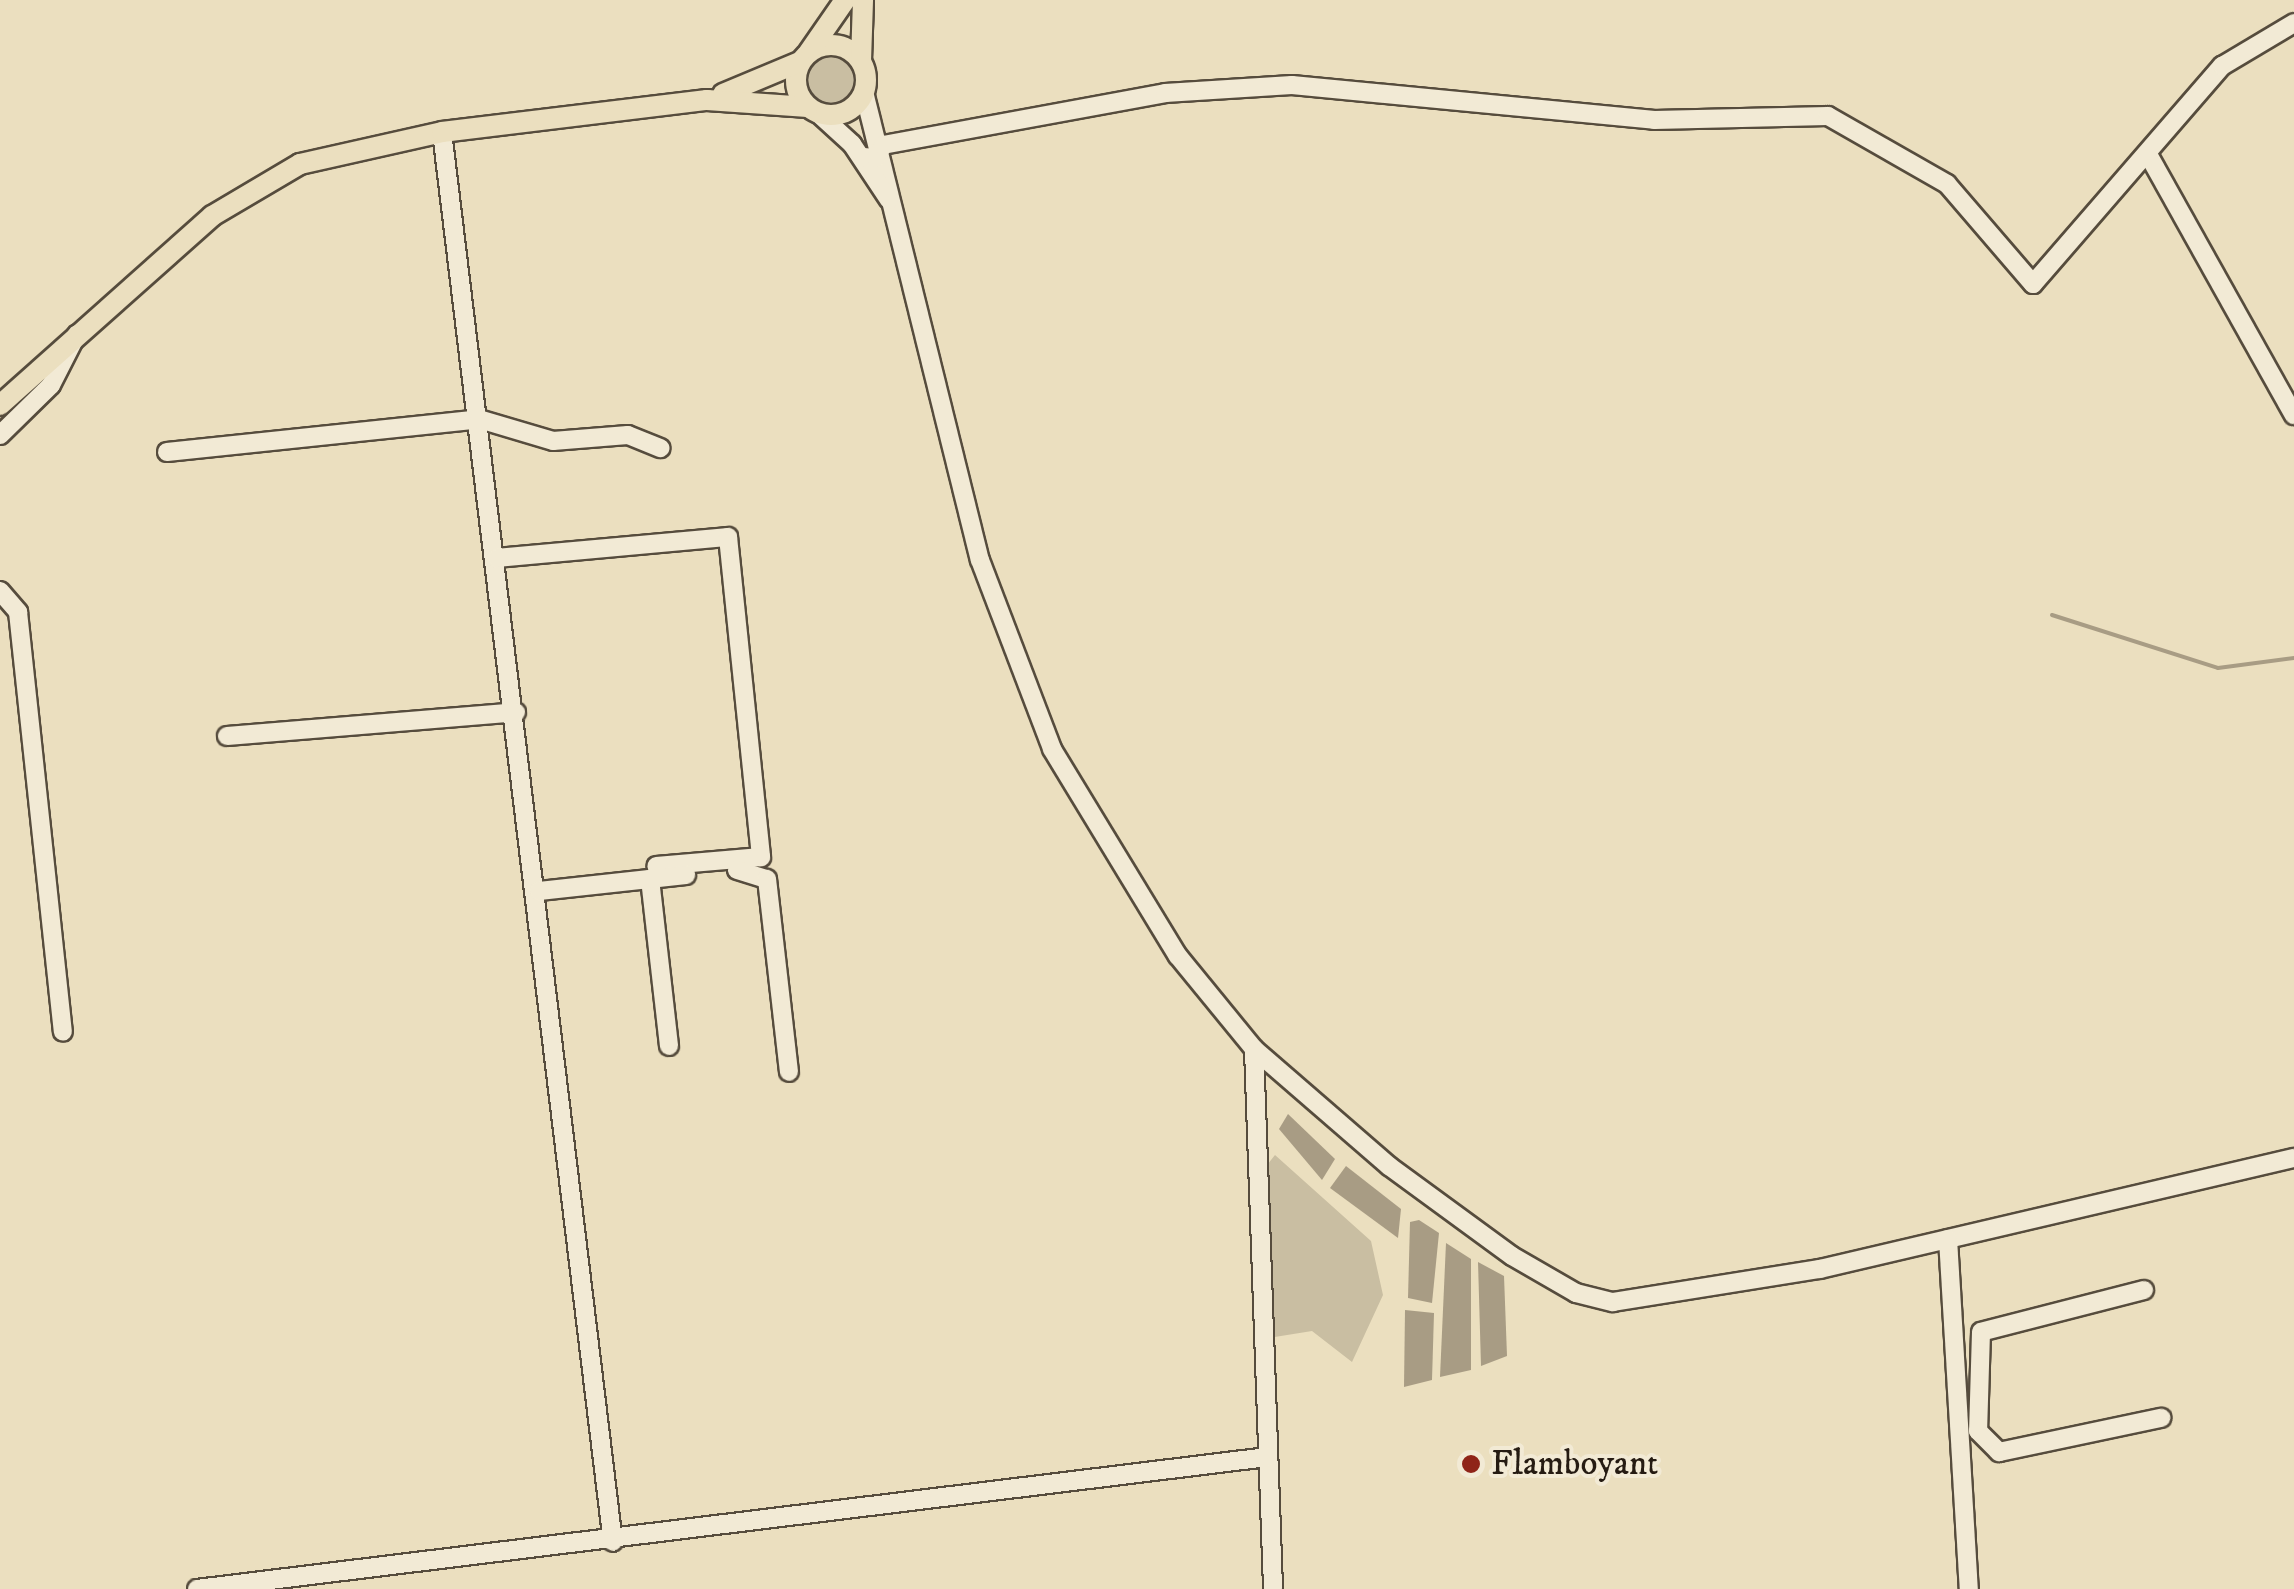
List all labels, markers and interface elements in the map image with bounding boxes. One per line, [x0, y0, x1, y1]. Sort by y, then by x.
place label: Flamboyant [1491, 1443, 1658, 1485]
marker: Flamboyant [1460, 1453, 1482, 1475]

